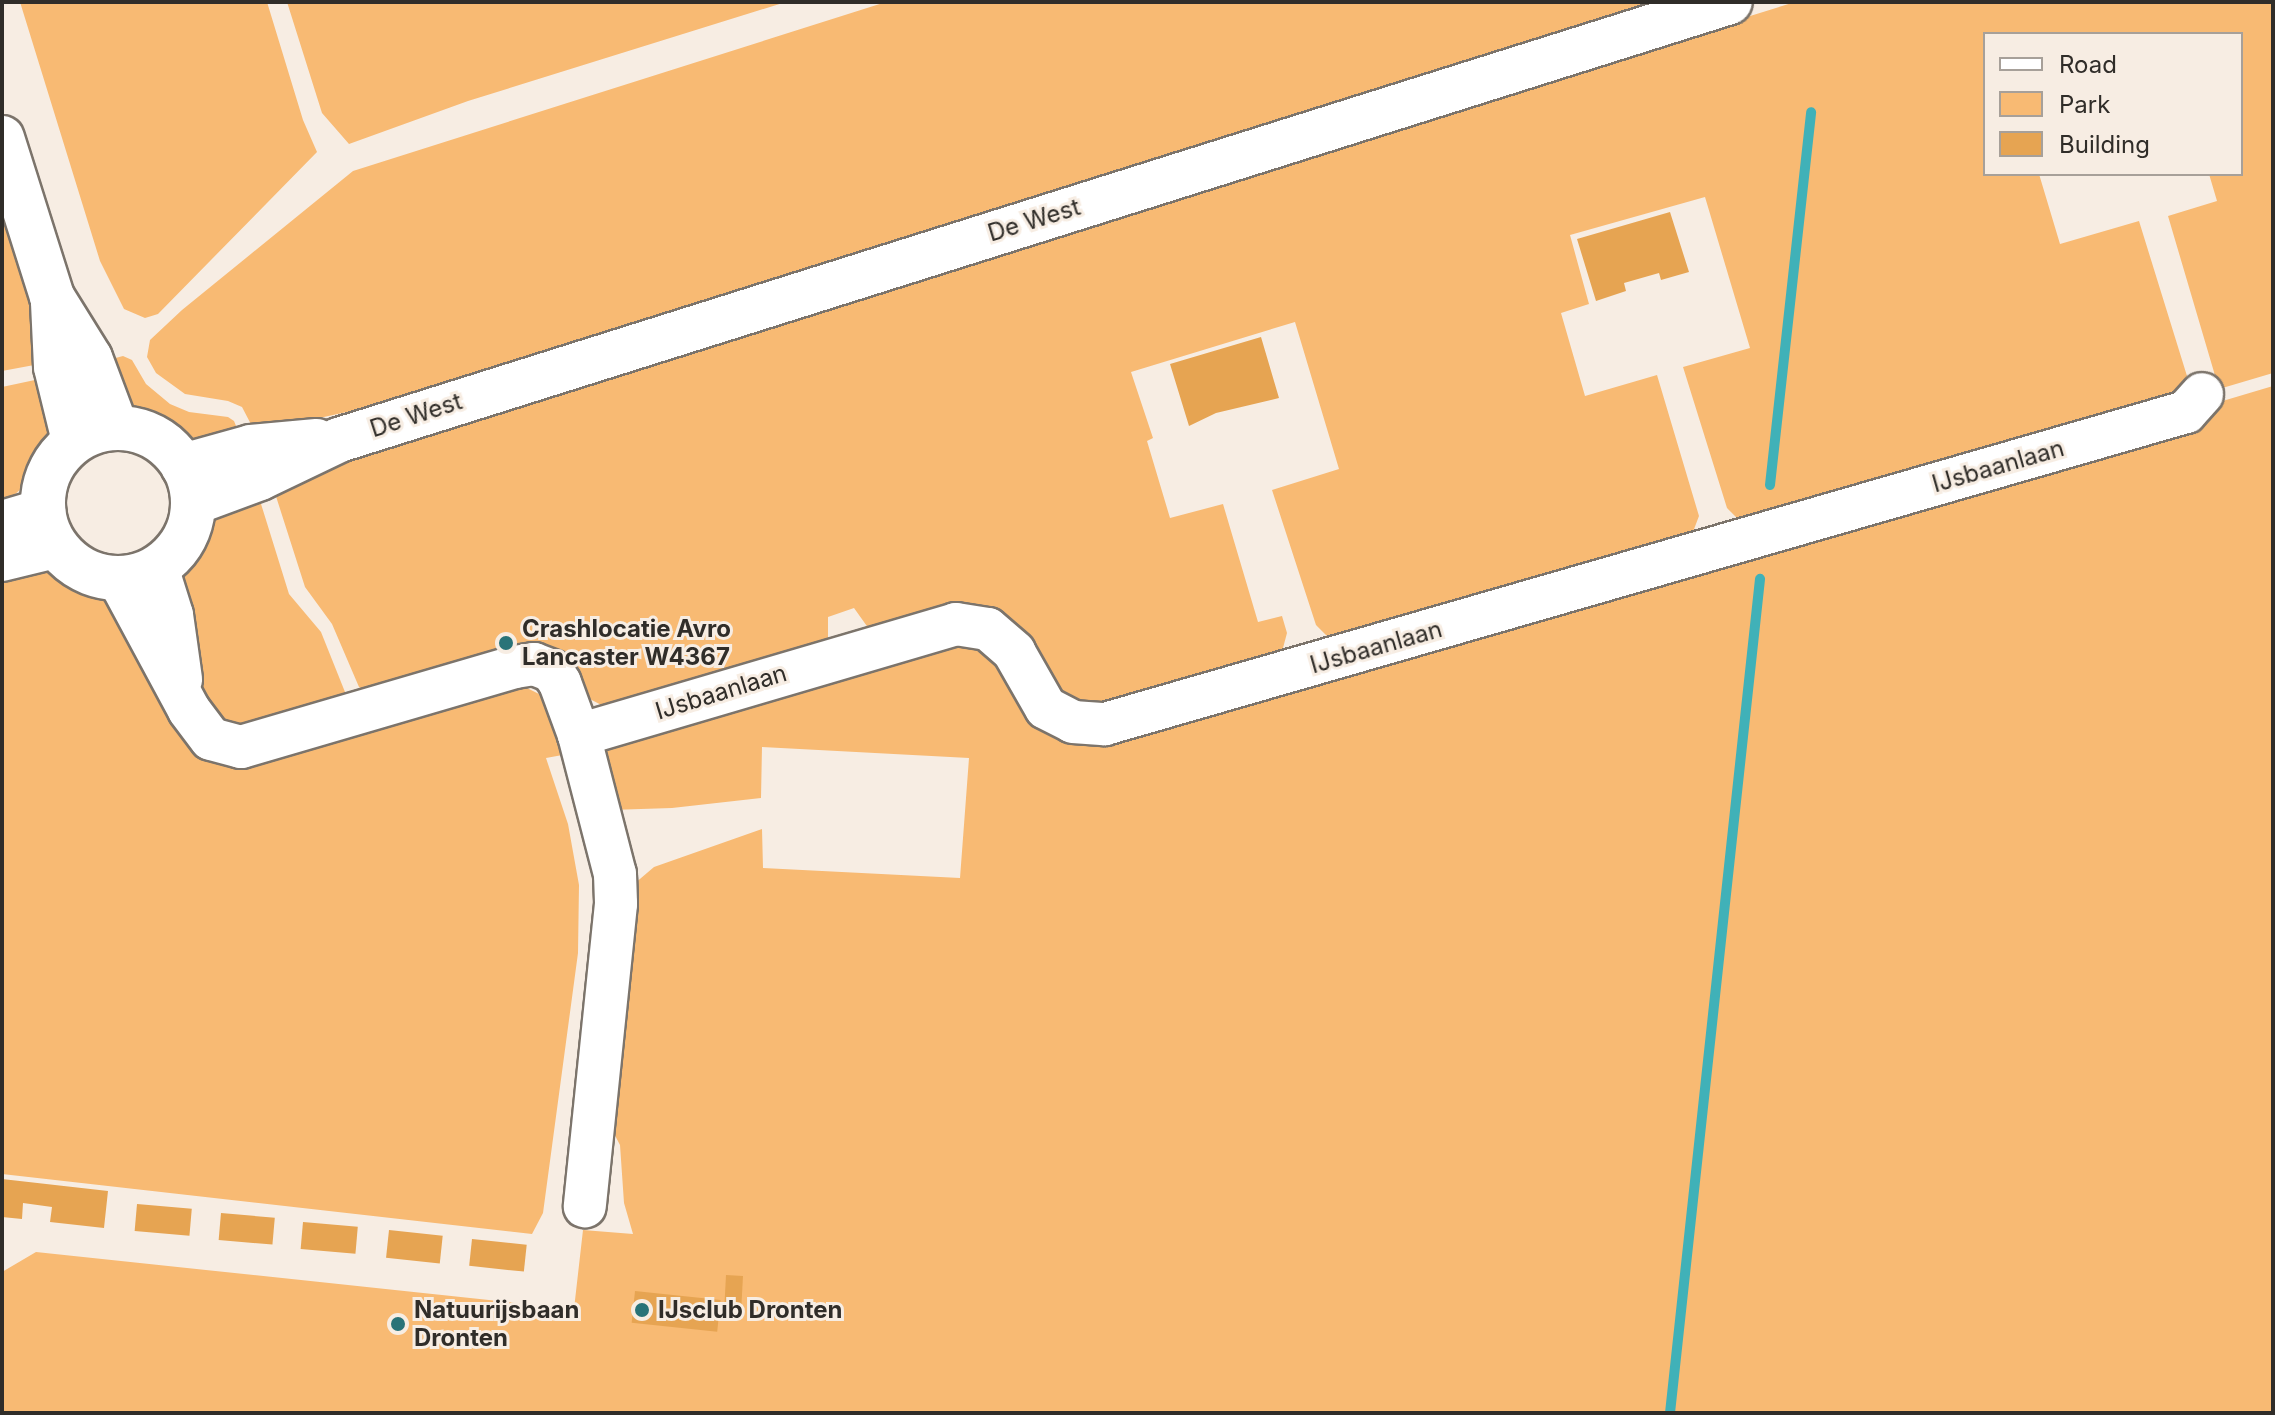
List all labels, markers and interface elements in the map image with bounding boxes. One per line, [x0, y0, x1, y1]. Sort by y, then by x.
legend [1983, 32, 2243, 176]
text: Road [2059, 50, 2117, 79]
text: Park [2059, 90, 2110, 119]
text: Building [2059, 130, 2150, 159]
street label: De West [984, 192, 1084, 248]
street label: De West [366, 387, 466, 443]
street label: IJsbaanlaan [1929, 433, 2067, 499]
street label: IJsbaanlaan [1307, 614, 1445, 680]
place label: Crashlocatie Avro Lancaster W4367 [522, 615, 731, 671]
marker: Crashlocatie Avro Lancaster W4367 [497, 634, 515, 652]
street label: IJsbaanlaan [652, 658, 790, 726]
place label: Natuurijsbaan Dronten [414, 1296, 579, 1352]
place label: IJsclub Dronten [658, 1296, 843, 1324]
marker: IJsclub Dronten [633, 1301, 651, 1319]
marker: Natuurijsbaan Dronten [389, 1315, 407, 1333]

